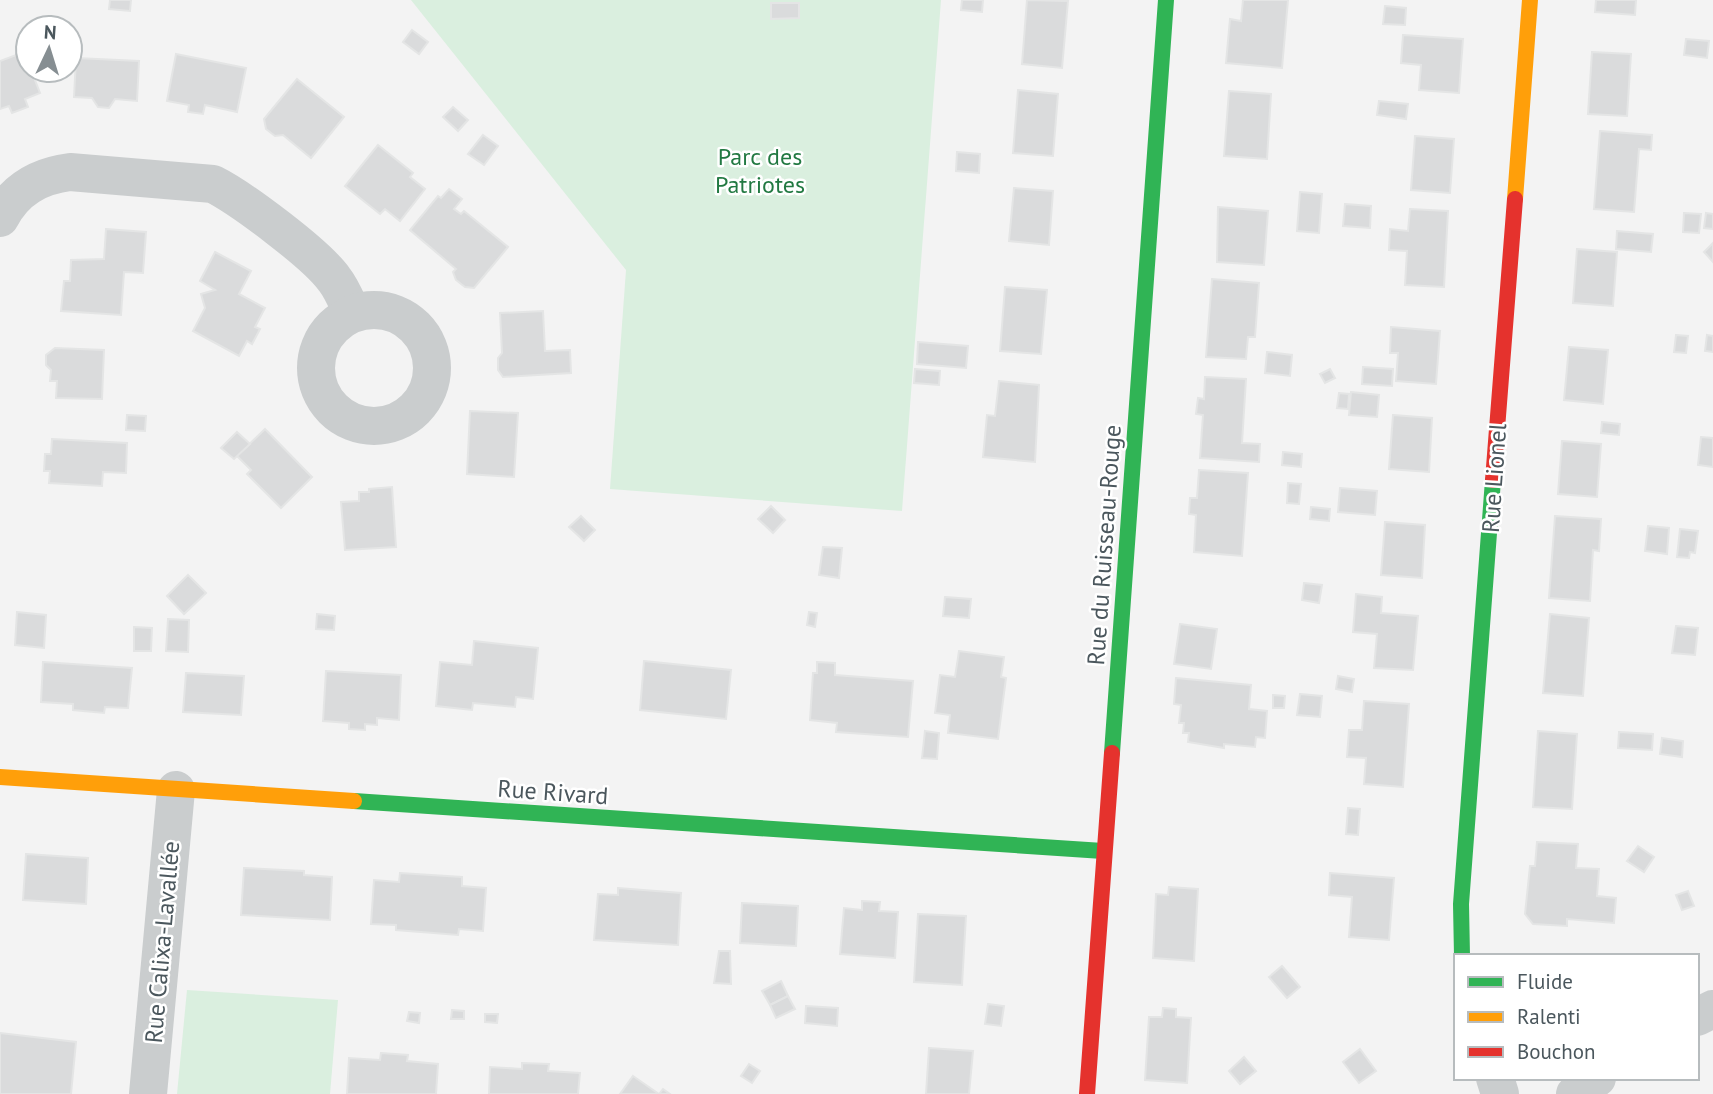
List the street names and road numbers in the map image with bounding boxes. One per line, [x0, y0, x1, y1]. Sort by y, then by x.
street label: Rue Lionel [1475, 422, 1513, 534]
street label: Rue du Ruisseau-Rouge [1080, 424, 1128, 666]
street label: Rue Rivard [497, 773, 609, 811]
street label: Rue Calixa-Lavallée [138, 840, 186, 1044]

